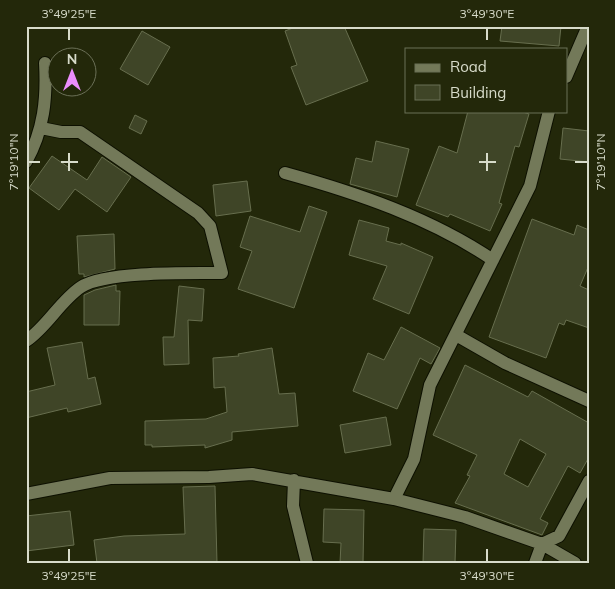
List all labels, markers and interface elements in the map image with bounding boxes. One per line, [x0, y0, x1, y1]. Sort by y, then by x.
text: 3°49'25"E [42, 6, 96, 21]
text: 3°49'30"E [460, 6, 514, 21]
north arrow [48, 48, 98, 98]
legend [405, 48, 568, 112]
text: N [67, 50, 77, 68]
text: Road [450, 57, 487, 76]
text: Building [450, 83, 506, 102]
text: 7°19'10"N [6, 134, 21, 190]
text: 7°19'10"N [593, 134, 608, 190]
text: 3°49'25"E [42, 568, 96, 583]
text: 3°49'30"E [460, 568, 514, 583]

